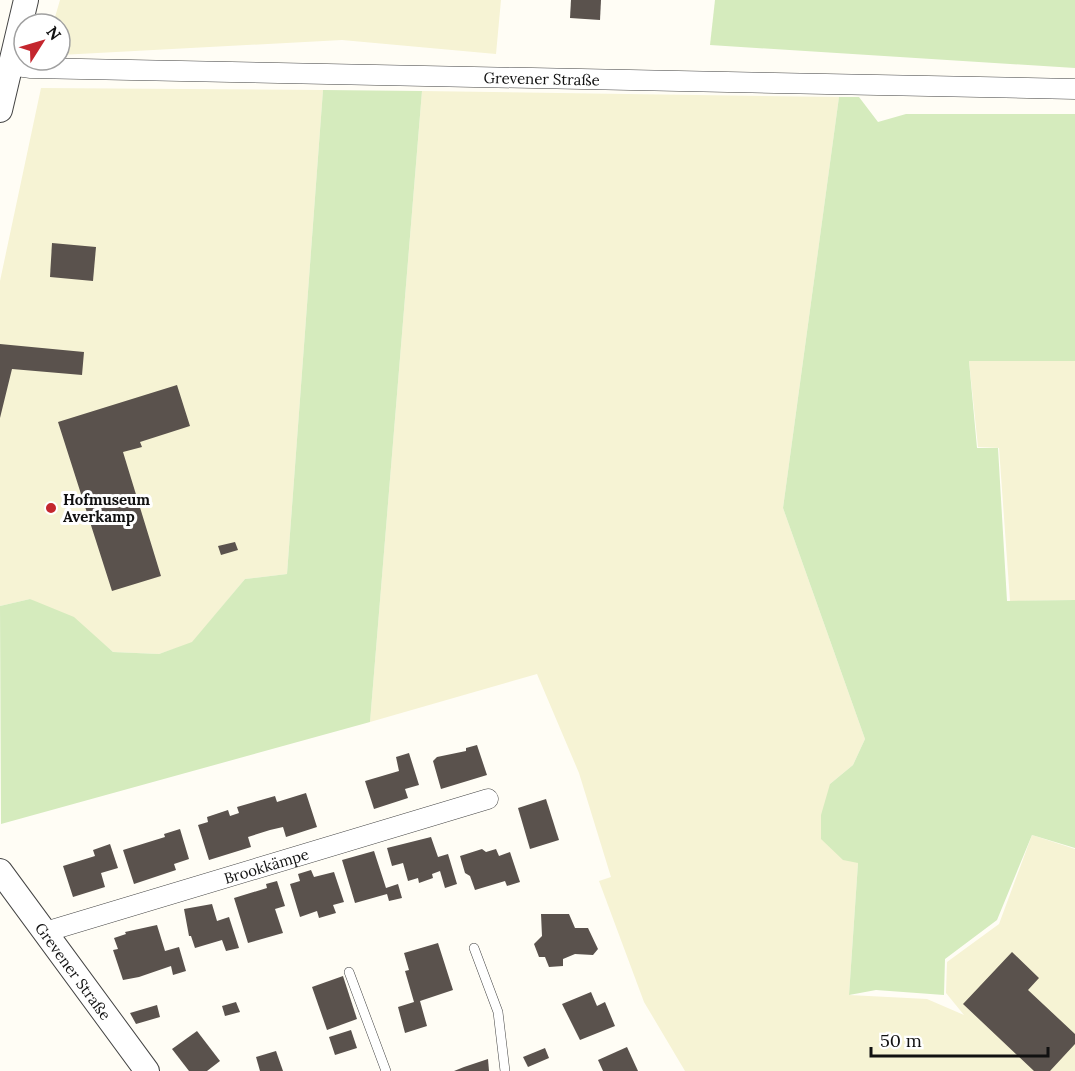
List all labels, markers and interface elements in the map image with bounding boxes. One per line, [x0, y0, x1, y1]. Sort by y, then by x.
north arrow [12, 12, 72, 72]
text: N [42, 22, 66, 44]
street label: Grevener Straße [484, 68, 600, 89]
place label: Hofmuseum Averkamp [63, 490, 150, 526]
marker: Hofmuseum Averkamp [44, 501, 58, 515]
street label: Brookkämpe [222, 844, 311, 887]
street label: Grevener Straße [31, 919, 115, 1023]
scale bar [871, 1020, 1048, 1058]
text: 50 m [880, 1029, 922, 1052]

